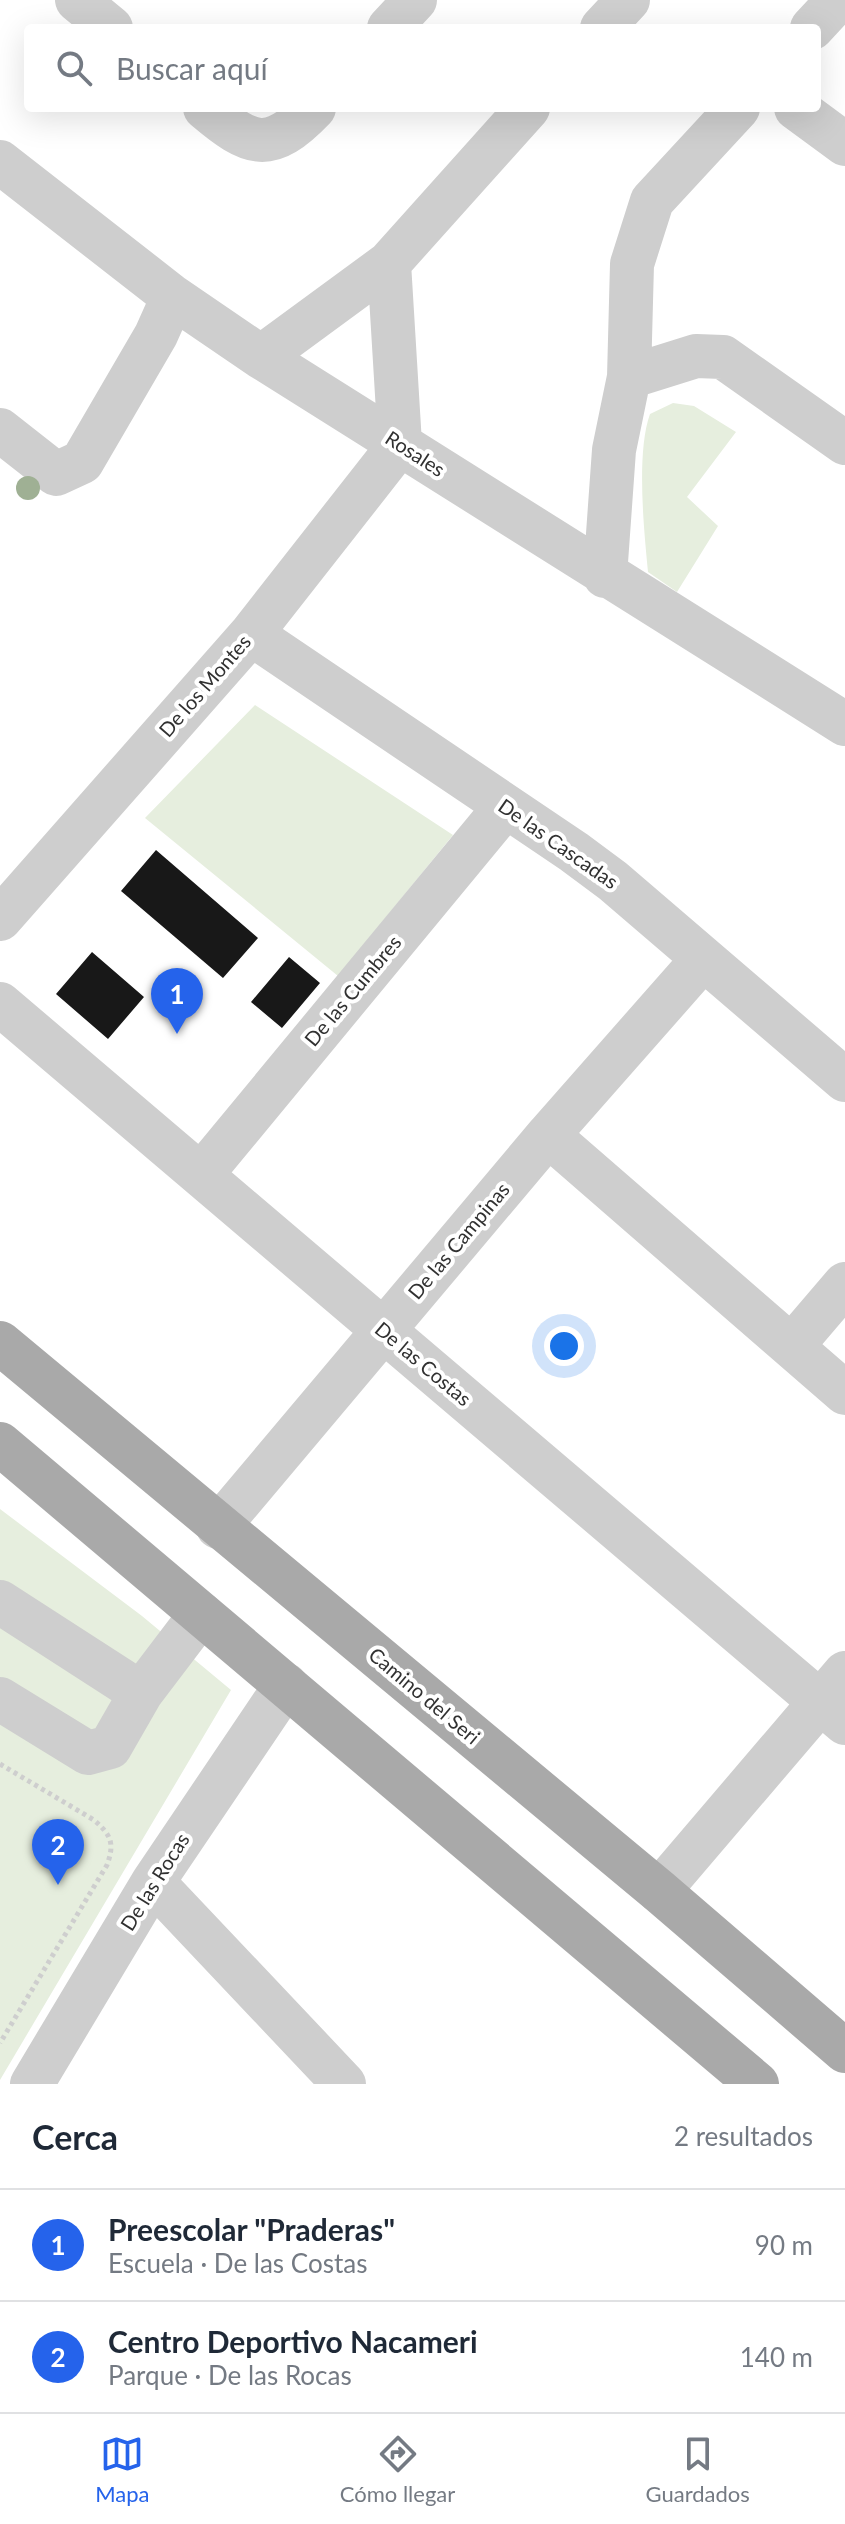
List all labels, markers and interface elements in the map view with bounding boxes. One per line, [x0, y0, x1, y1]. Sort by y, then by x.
search box [24, 24, 821, 112]
icon: search [52, 46, 96, 90]
text: Buscar aquí [116, 50, 268, 86]
street label: Rosales [381, 425, 450, 481]
street label: De los Montes [153, 629, 255, 741]
street label: De las Cascadas [494, 793, 623, 893]
street label: De las Cumbres [299, 930, 406, 1051]
pin: 1 [151, 968, 203, 1034]
street label: De las Campinas [403, 1177, 514, 1304]
street label: De las Costas [371, 1316, 477, 1410]
your location [544, 1326, 584, 1366]
street label: Camino del Seri [364, 1642, 485, 1749]
pin: 2 [32, 1819, 84, 1885]
street label: De las Rocas [115, 1828, 194, 1935]
text: Cerca [32, 2116, 118, 2157]
text: 2 resultados [674, 2120, 813, 2152]
text: Preescolar "Praderas" [108, 2211, 395, 2247]
text: 1 [50, 2229, 66, 2261]
text: 90 m [755, 2229, 813, 2261]
text: Escuela · De las Costas [108, 2247, 367, 2279]
text: Centro Deportivo Nacameri [108, 2323, 478, 2359]
text: 2 [50, 2341, 66, 2373]
text: 140 m [740, 2341, 813, 2373]
text: Parque · De las Rocas [108, 2359, 352, 2391]
tab: Mapa [95, 2432, 149, 2507]
tab: Cómo llegar [340, 2432, 455, 2507]
tab: Guardados [646, 2432, 750, 2507]

